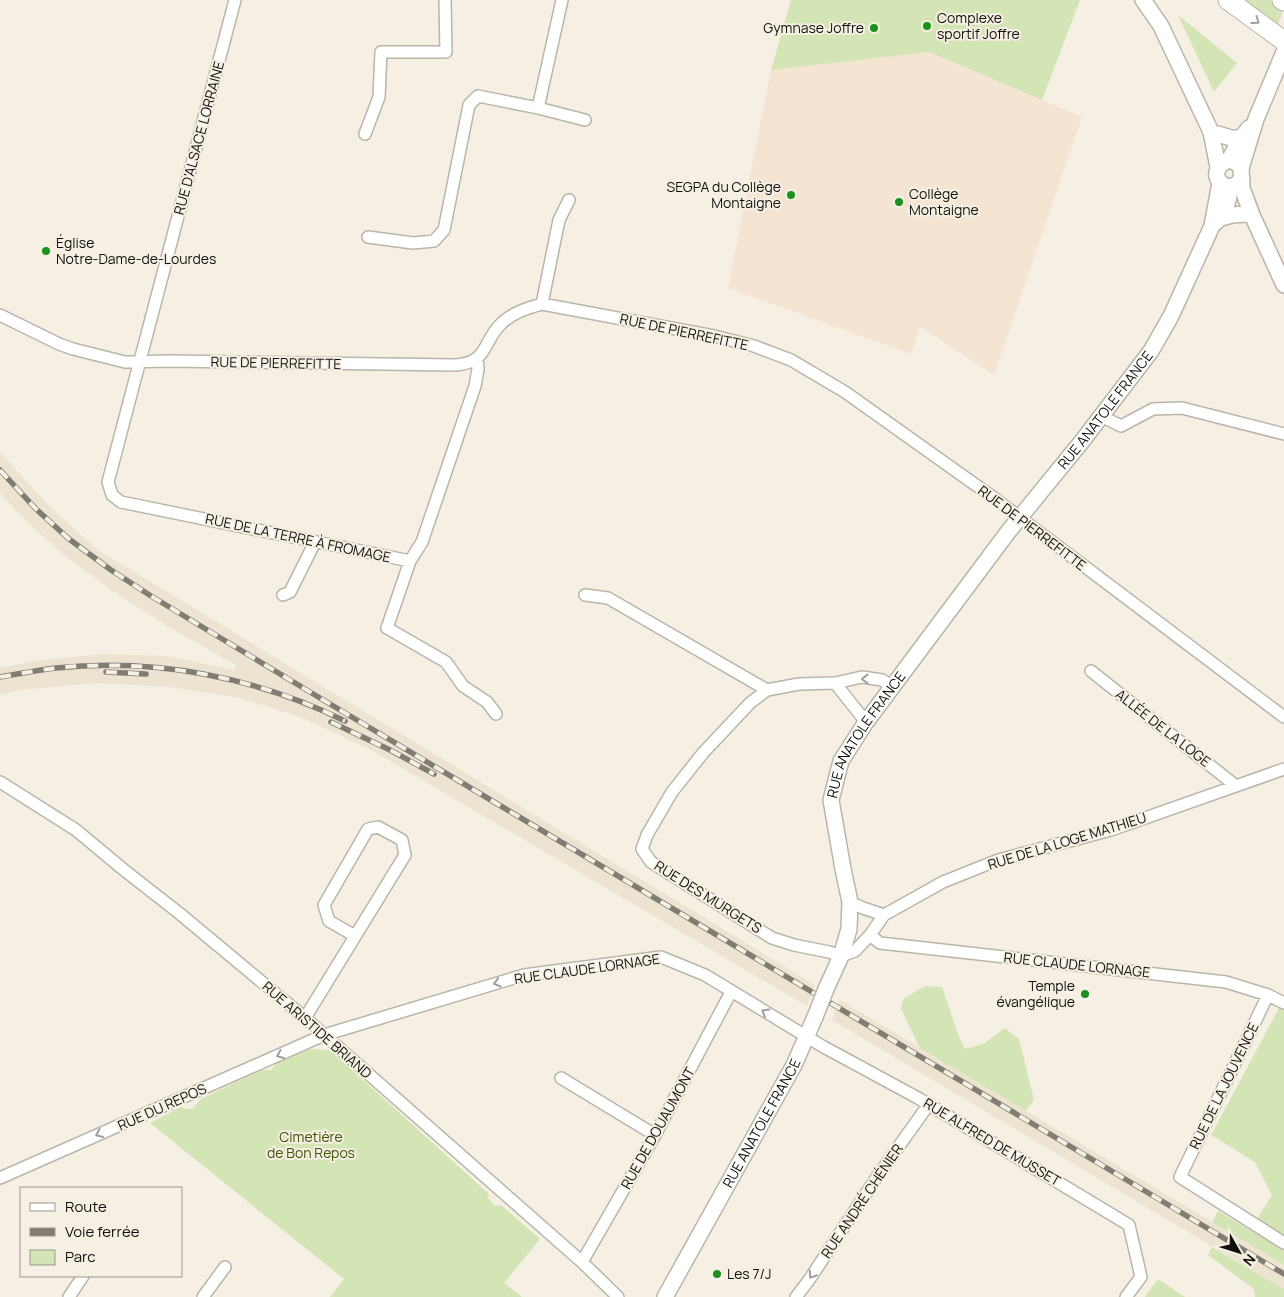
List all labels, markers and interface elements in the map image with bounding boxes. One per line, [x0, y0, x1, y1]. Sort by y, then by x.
place label: Complexe sportif Joffre [937, 8, 1020, 43]
one-way arrow [1250, 15, 1259, 23]
place label: Gymnase Joffre [763, 18, 864, 37]
marker: Complexe sportif Joffre [921, 20, 933, 32]
marker: Gymnase Joffre [868, 22, 880, 34]
street label: RUE D'ALSACE LORRAINE [169, 59, 228, 217]
place label: SEGPA du Collège Montaigne [667, 177, 781, 212]
place label: Collège Montaigne [909, 184, 979, 219]
marker: SEGPA du Collège Montaigne [785, 189, 797, 201]
marker: Collège Montaigne [893, 196, 905, 208]
place label: Église Notre-Dame-de-Lourdes [56, 233, 216, 268]
marker: Église Notre-Dame-de-Lourdes [40, 245, 52, 257]
street label: RUE DE PIERREFITTE [618, 309, 750, 354]
street label: RUE ANATOLE FRANCE [1053, 347, 1157, 473]
street label: RUE DE PIERREFITTE [210, 352, 342, 373]
street label: RUE DE PIERREFITTE [974, 481, 1090, 575]
street label: RUE DE LA TERRE À FROMAGE [204, 509, 393, 566]
street label: RUE ANATOLE FRANCE [822, 667, 910, 800]
one-way arrow [861, 674, 868, 684]
street label: ALLÉE DE LA LOGE [1112, 684, 1215, 771]
street label: RUE DE LA LOGE MATHIEU [985, 807, 1148, 874]
street label: RUE DES MURGETS [651, 856, 766, 937]
street label: RUE CLAUDE LORNAGE [1003, 947, 1151, 982]
street label: RUE CLAUDE LORNAGE [513, 949, 661, 988]
place label: Temple évangélique [997, 976, 1075, 1011]
street label: RUE ARISTIDE BRIAND [259, 977, 376, 1083]
one-way arrow [493, 977, 501, 987]
marker: Temple évangélique [1079, 988, 1091, 1000]
one-way arrow [761, 1009, 770, 1019]
street label: RUE DE LA JOUVENCE [1185, 1019, 1263, 1152]
one-way arrow [276, 1048, 285, 1059]
street label: RUE ANATOLE FRANCE [718, 1056, 805, 1191]
street label: RUE DE DOUAUMONT [616, 1063, 699, 1192]
street label: RUE DU REPOS [114, 1078, 210, 1135]
street label: RUE ALFRED DE MUSSET [920, 1093, 1065, 1190]
park label: Cimetière de Bon Repos [267, 1127, 355, 1162]
one-way arrow [95, 1128, 104, 1139]
street label: RUE ANDRÉ CHÉNIER [816, 1140, 907, 1262]
legend [20, 1187, 182, 1277]
text: Route [65, 1196, 107, 1217]
text: Voie ferrée [65, 1221, 140, 1242]
north arrow [1214, 1227, 1264, 1277]
text: Parc [65, 1246, 96, 1267]
text: N [1239, 1251, 1260, 1270]
place label: Les 7/J [727, 1264, 771, 1283]
marker: Les 7/J [711, 1268, 723, 1280]
one-way arrow [809, 1269, 818, 1278]

